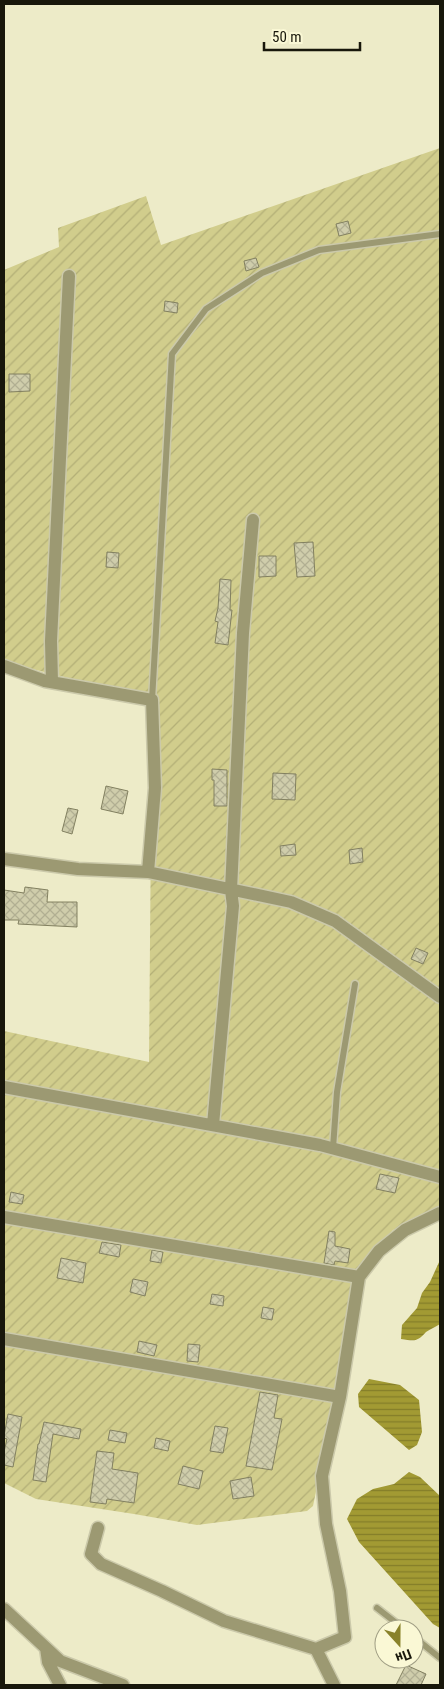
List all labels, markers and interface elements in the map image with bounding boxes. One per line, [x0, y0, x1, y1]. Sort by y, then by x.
scale bar [264, 20, 360, 52]
text: 50 m [272, 28, 302, 46]
north arrow [374, 1619, 424, 1669]
text: Пн [394, 1646, 414, 1666]

